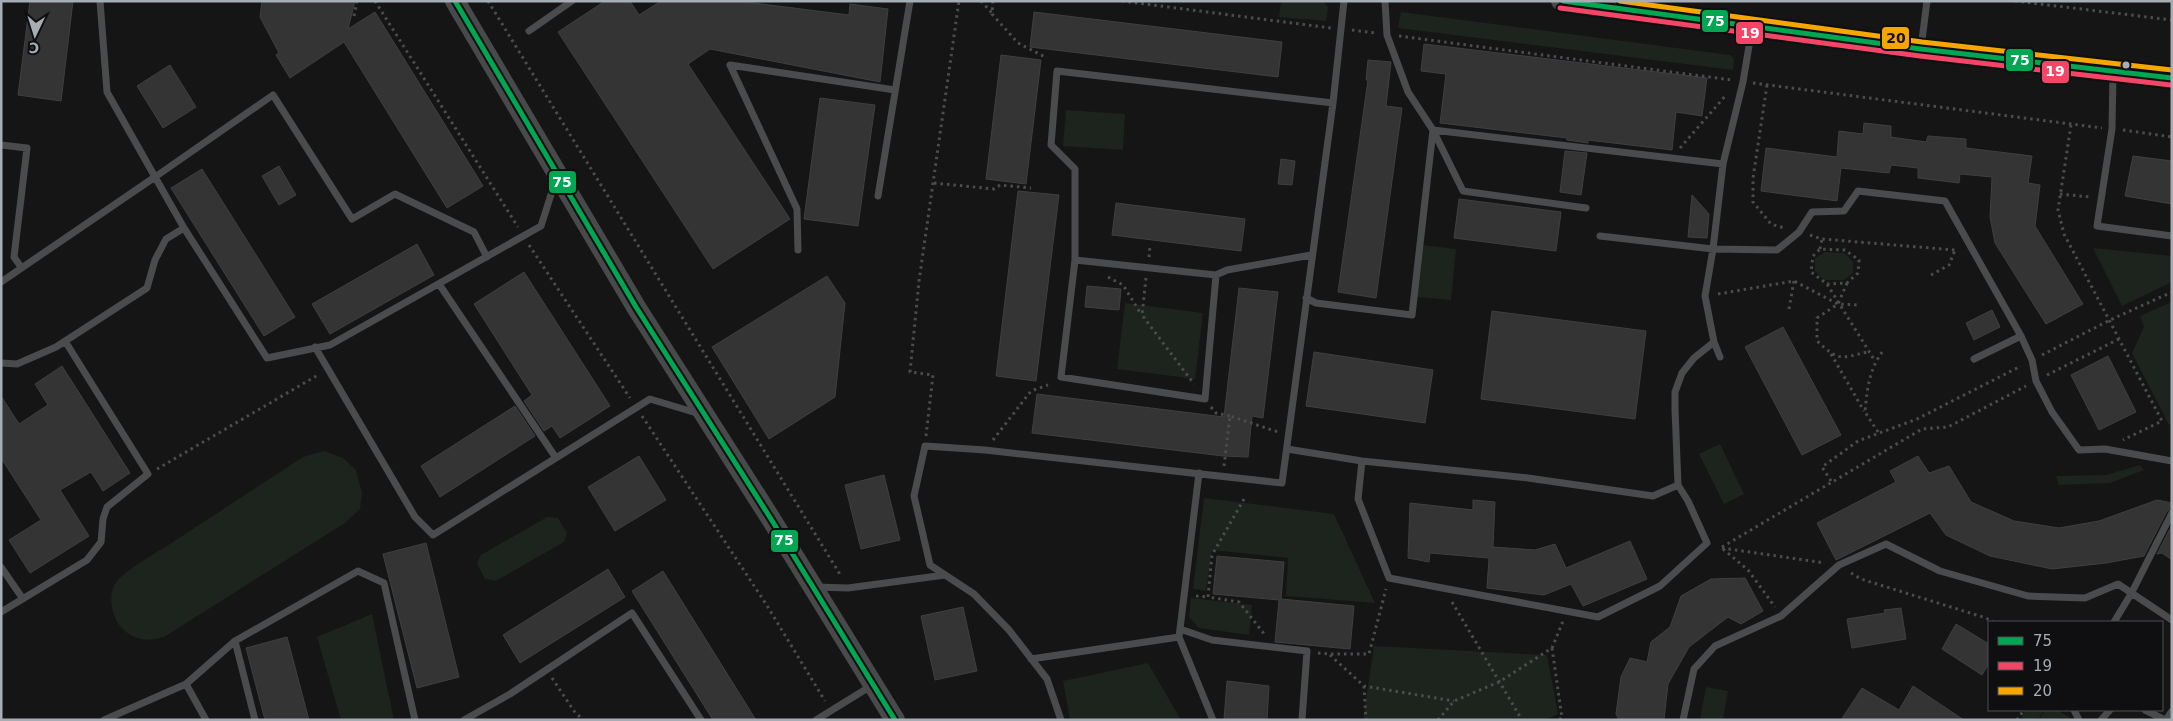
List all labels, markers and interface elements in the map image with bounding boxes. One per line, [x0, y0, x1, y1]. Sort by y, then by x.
line badge: 75 [1701, 9, 1729, 33]
north arrow [10, 10, 60, 60]
text: 75 [1705, 13, 1725, 29]
line badge: 19 [1735, 21, 1764, 45]
text: 19 [1740, 25, 1760, 41]
line badge: 20 [1881, 26, 1910, 50]
text: 20 [1886, 30, 1906, 46]
text: С [28, 40, 40, 56]
line badge: 75 [2005, 48, 2034, 72]
text: 75 [2010, 52, 2030, 68]
line badge: 19 [2041, 60, 2070, 84]
unlabelled marker [2121, 60, 2131, 70]
text: 19 [2045, 63, 2065, 79]
line badge: 75 [548, 170, 577, 194]
text: 75 [552, 174, 572, 190]
line badge: 75 [770, 529, 799, 553]
text: 75 [774, 532, 794, 548]
legend [1988, 621, 2163, 711]
text: 75 [2033, 632, 2052, 650]
text: 19 [2033, 657, 2052, 675]
text: 20 [2033, 682, 2052, 700]

